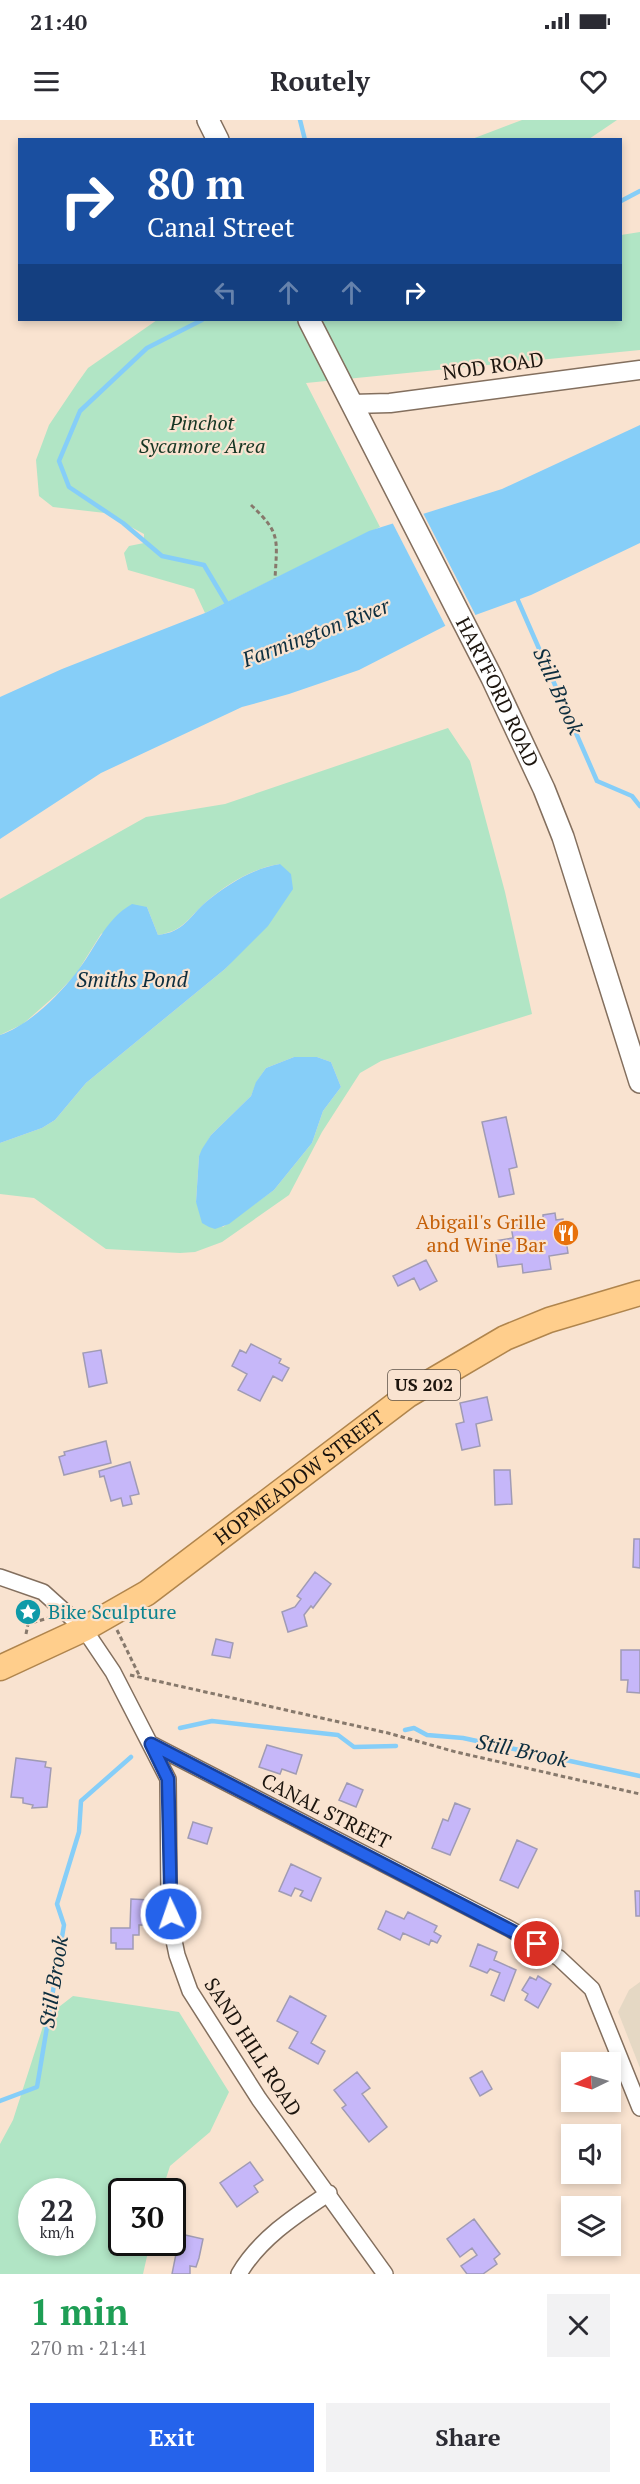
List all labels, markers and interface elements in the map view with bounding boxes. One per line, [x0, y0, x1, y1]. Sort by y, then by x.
text: 21:40 [30, 7, 87, 36]
text: Routely [270, 63, 370, 99]
icon: menu [30, 65, 63, 98]
icon: heart [577, 65, 610, 98]
text: 80 m [147, 155, 245, 211]
icon: right [48, 162, 126, 240]
text: Canal Street [147, 209, 294, 245]
icon: left [209, 276, 242, 309]
icon: ahead [272, 276, 305, 309]
icon: ahead [335, 276, 368, 309]
icon: right [398, 276, 431, 309]
street label: NOD ROAD [440, 345, 545, 386]
park label: Pinchot Sycamore Area [139, 409, 265, 459]
water label: Farmington River [237, 591, 394, 673]
street label: HARTFORD ROAD [450, 612, 546, 771]
water label: Still Brook [527, 642, 591, 740]
water label: Smiths Pond [76, 965, 189, 993]
place label: Abigail's Grille and Wine Bar [416, 1208, 546, 1258]
restaurant icon: Abigail's Grille and Wine Bar [551, 1218, 581, 1248]
road number: US 202 [388, 1370, 460, 1400]
street label: HOPMEADOW STREET [208, 1404, 390, 1551]
place icon: Bike Sculpture [13, 1597, 43, 1627]
place label: Bike Sculpture [48, 1598, 177, 1625]
water label: Still Brook [474, 1727, 571, 1774]
street label: CANAL STREET [257, 1766, 395, 1855]
position arrow [139, 1882, 203, 1946]
pin [511, 1918, 562, 1969]
icon: arrive [520, 1927, 553, 1960]
water label: Still Brook [32, 1933, 74, 2030]
street label: SAND HILL ROAD [198, 1972, 308, 2121]
north arrow [561, 2052, 621, 2112]
map controls [561, 2052, 621, 2256]
button: sound [561, 2124, 621, 2184]
speed limit sign: 30 [108, 2178, 186, 2256]
text: 22 [40, 2190, 74, 2230]
button: layers [561, 2196, 621, 2256]
text: km/h [40, 2222, 74, 2242]
text: 1 min [30, 2288, 128, 2335]
button: close [547, 2294, 610, 2357]
text: 270 m · 21:41 [30, 2334, 148, 2361]
button: Exit [30, 2403, 314, 2472]
button: Share [326, 2403, 610, 2472]

